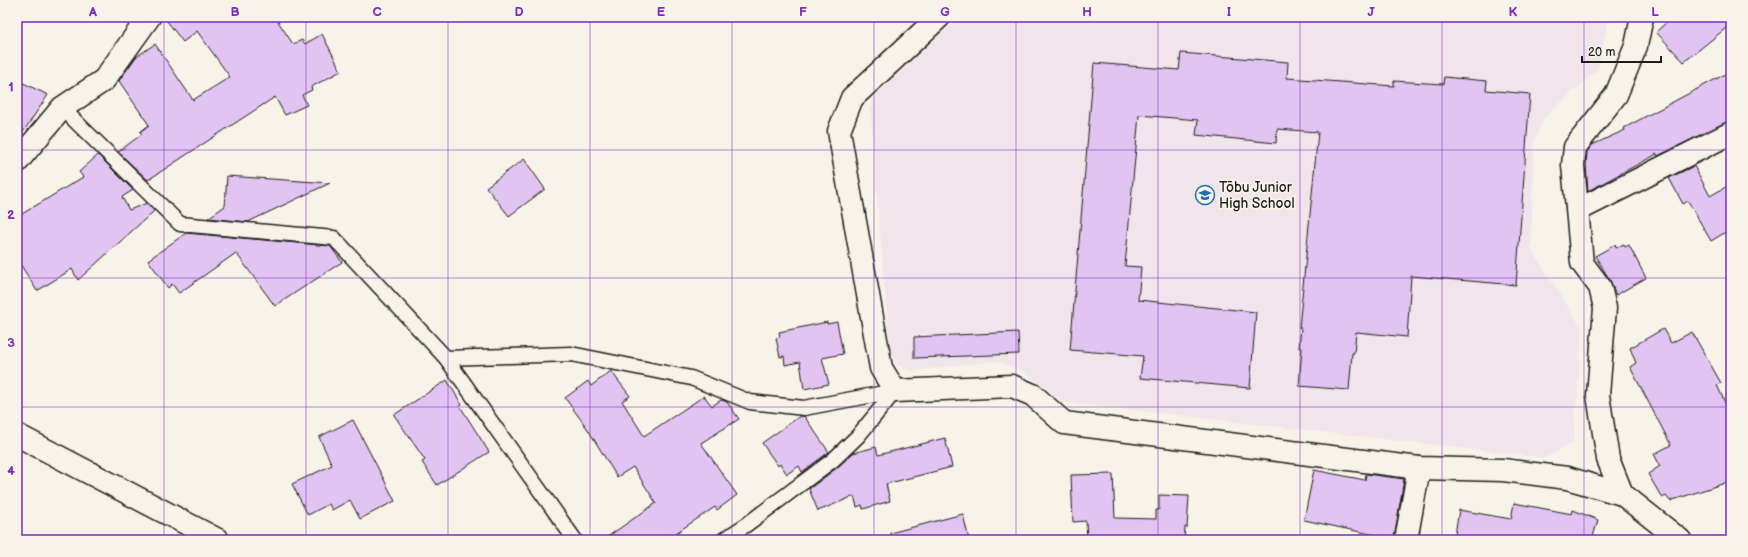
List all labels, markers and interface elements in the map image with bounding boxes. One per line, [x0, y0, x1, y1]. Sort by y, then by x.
text: A [88, 4, 97, 20]
text: B [230, 4, 240, 20]
text: C [372, 4, 382, 20]
text: D [514, 4, 524, 20]
text: E [657, 4, 666, 20]
text: F [799, 4, 807, 20]
text: G [940, 4, 950, 20]
text: H [1082, 4, 1092, 20]
text: I [1227, 4, 1231, 20]
text: J [1367, 4, 1375, 20]
text: K [1509, 4, 1518, 20]
text: L [1651, 4, 1659, 20]
scale bar [1582, 38, 1661, 64]
text: 20 m [1588, 45, 1615, 60]
text: 1 [8, 79, 14, 95]
place label: Tōbu Junior High School [1219, 179, 1295, 212]
school or university icon: Tōbu Junior High School [1194, 184, 1216, 206]
text: 2 [7, 207, 15, 223]
text: 3 [7, 335, 15, 351]
text: 4 [7, 463, 15, 479]

